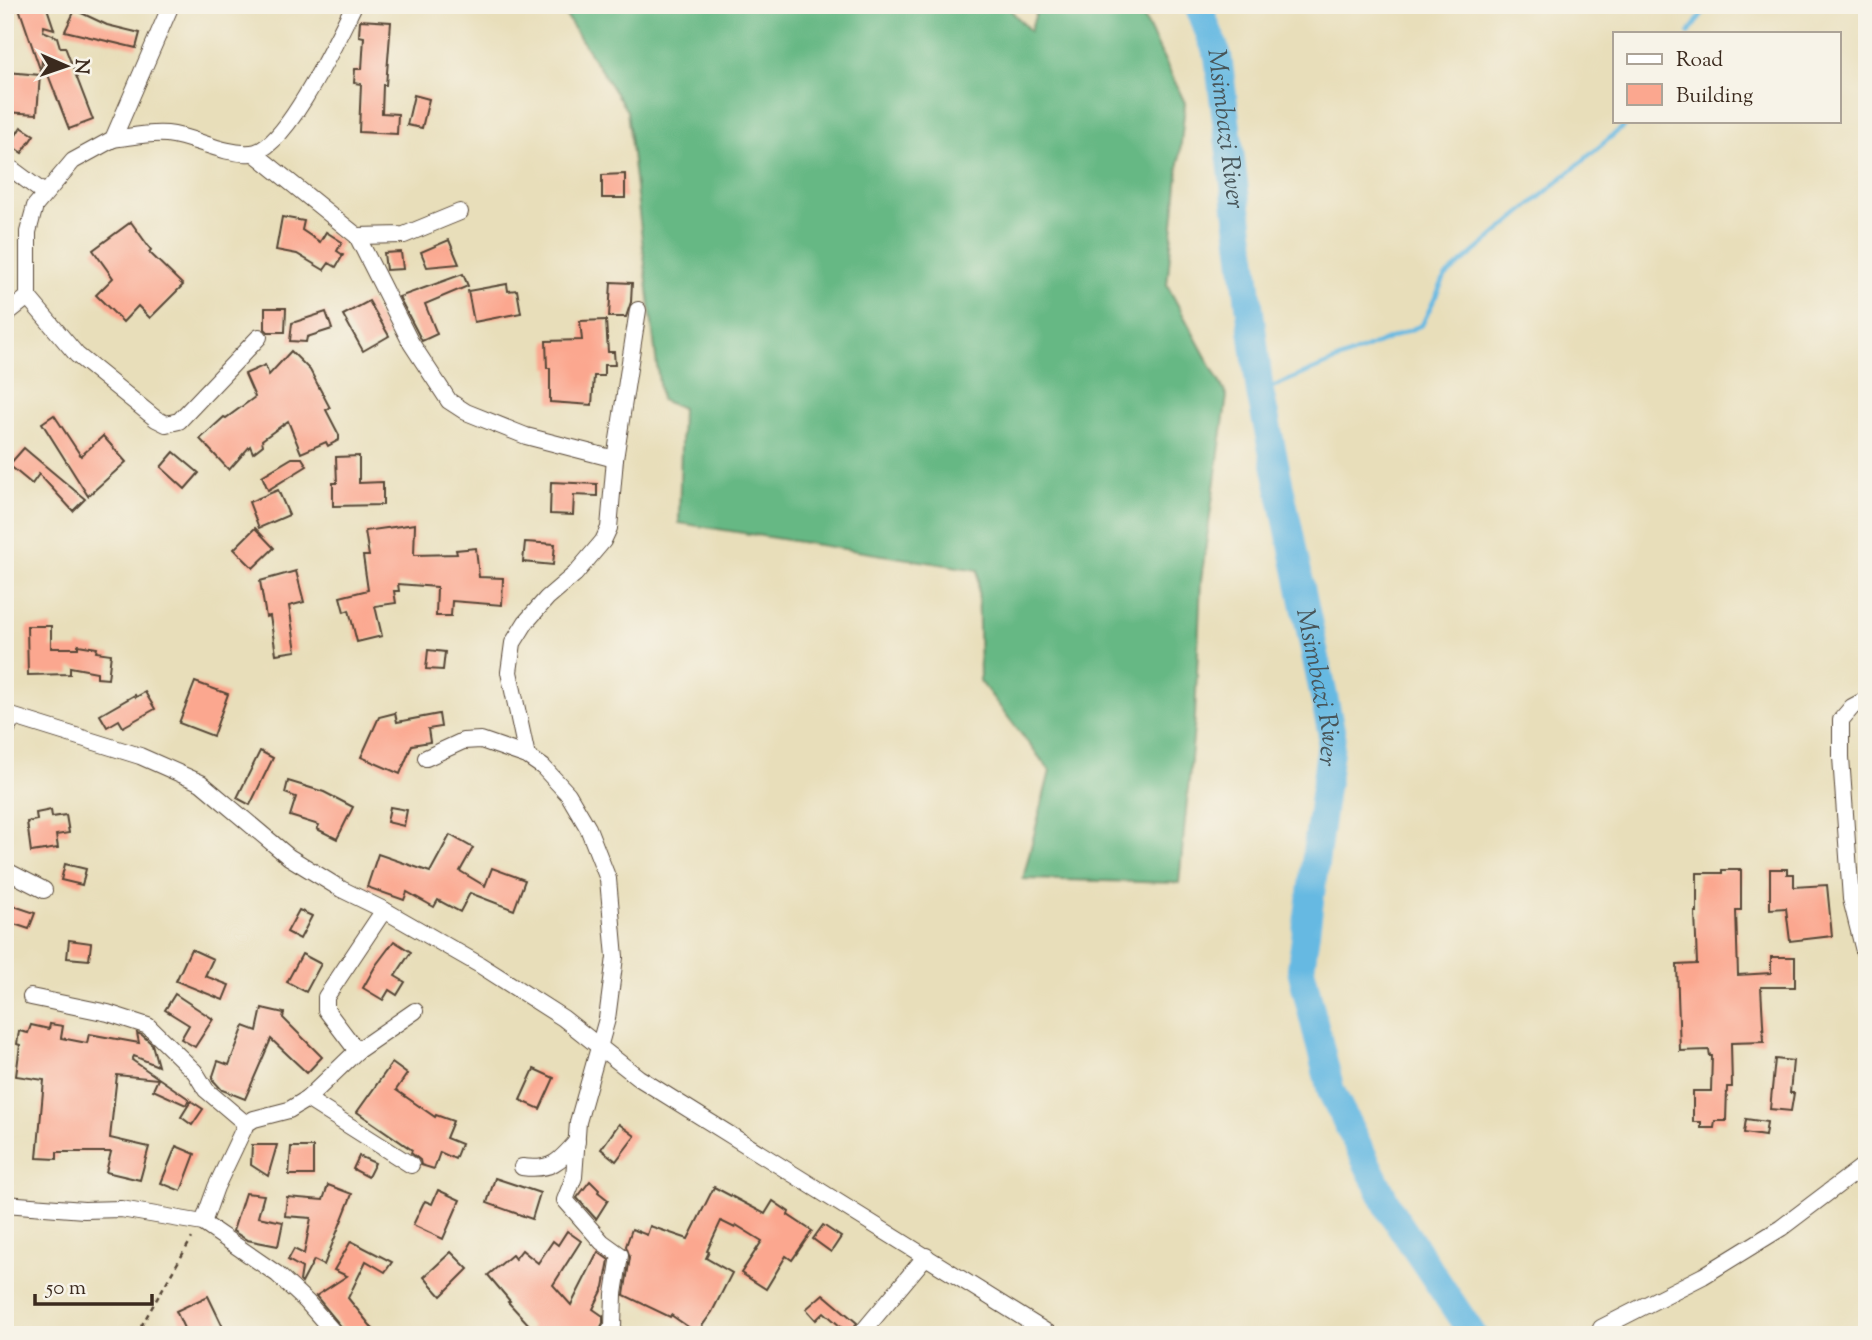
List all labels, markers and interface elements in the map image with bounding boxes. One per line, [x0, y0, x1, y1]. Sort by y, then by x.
north arrow [32, 32, 102, 102]
legend [1613, 32, 1840, 122]
text: Road [1676, 46, 1723, 76]
water label: Msimbazi River [1196, 47, 1253, 211]
text: N [67, 58, 94, 75]
text: Building [1676, 82, 1753, 112]
water label: Msimbazi River [1285, 605, 1348, 768]
scale bar [35, 1263, 152, 1307]
text: 50 m [45, 1274, 86, 1304]

